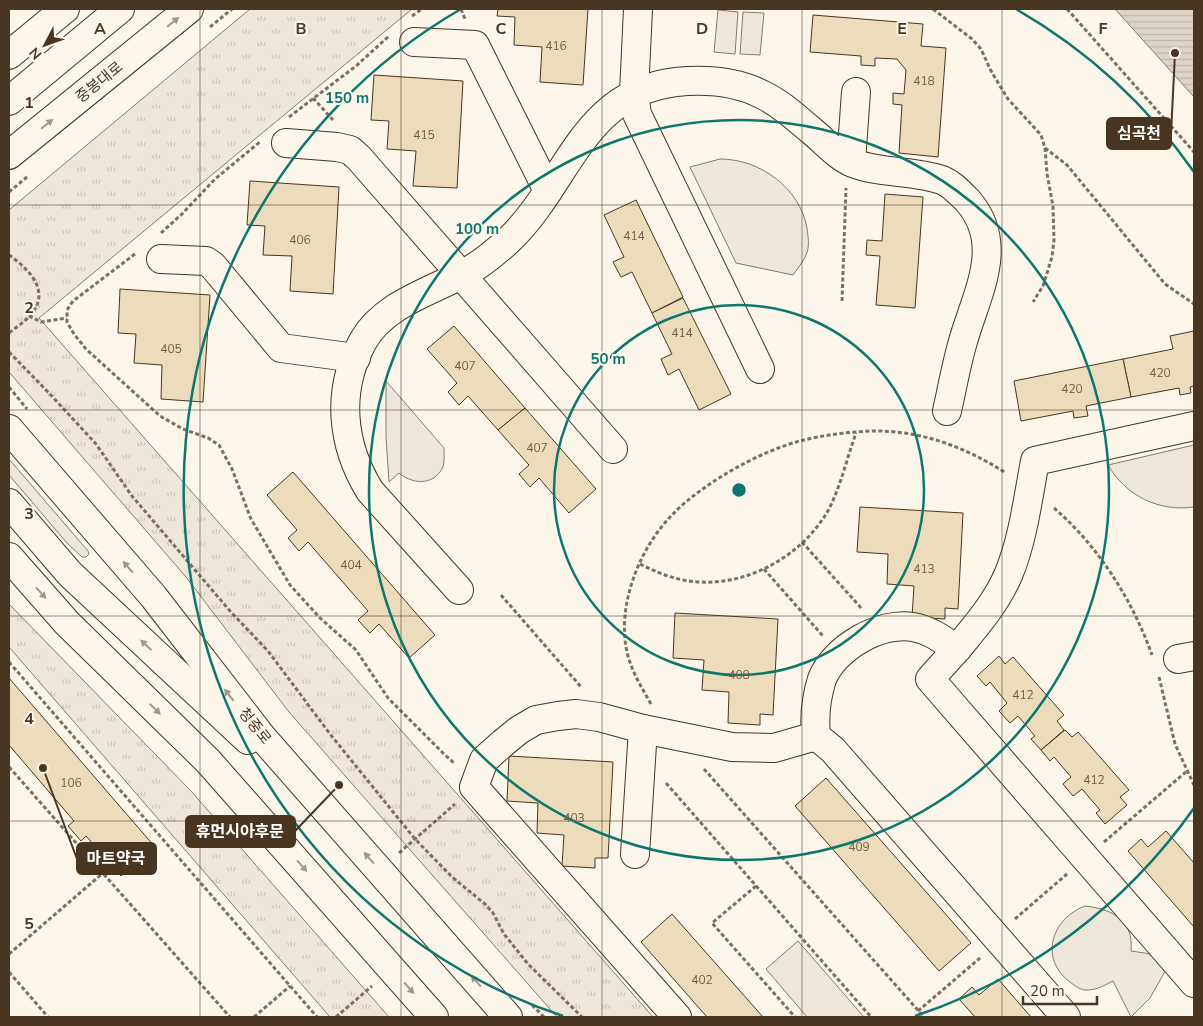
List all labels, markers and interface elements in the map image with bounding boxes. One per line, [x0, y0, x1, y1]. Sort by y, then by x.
one-way arrow [166, 16, 179, 27]
text: A [94, 18, 106, 40]
text: B [295, 18, 307, 40]
text: C [496, 18, 507, 40]
text: D [696, 18, 708, 40]
text: E [897, 18, 907, 40]
text: F [1099, 18, 1108, 40]
north arrow [20, 20, 70, 70]
house number: 416 [545, 38, 567, 54]
text: N [25, 43, 46, 63]
street label: 중봉대로 [71, 57, 127, 107]
house number: 418 [913, 73, 935, 89]
text: 150 m [325, 88, 369, 108]
text: 1 [24, 92, 34, 114]
callout: 심곡천 [1107, 118, 1171, 149]
one-way arrow [40, 119, 53, 130]
text: 심곡천 [1117, 123, 1161, 145]
house number: 415 [413, 127, 435, 143]
text: 100 m [455, 219, 499, 239]
house number: 414 [623, 228, 645, 244]
house number: 406 [289, 232, 311, 248]
text: 2 [24, 297, 34, 319]
house number: 414 [671, 325, 693, 341]
house number: 405 [160, 341, 182, 357]
text: 50 m [590, 349, 626, 369]
house number: 407 [454, 358, 476, 374]
house number: 420 [1149, 365, 1171, 381]
house number: 420 [1061, 381, 1083, 397]
house number: 407 [526, 440, 548, 456]
centre of rings [730, 481, 748, 499]
text: 3 [24, 503, 34, 525]
house number: 404 [340, 557, 362, 573]
one-way arrow [123, 561, 134, 574]
house number: 413 [913, 561, 935, 577]
one-way arrow [35, 587, 47, 599]
one-way arrow [140, 639, 152, 651]
house number: 408 [728, 667, 750, 683]
house number: 412 [1012, 687, 1034, 703]
one-way arrow [224, 688, 235, 701]
one-way arrow [149, 703, 161, 715]
street label: 청중로 [234, 704, 276, 748]
text: 4 [24, 708, 34, 730]
house number: 412 [1083, 772, 1105, 788]
house number: 106 [60, 775, 82, 791]
house number: 403 [563, 810, 585, 826]
callout: 휴먼시아후문 [186, 816, 295, 847]
text: 휴먼시아후문 [196, 821, 284, 843]
house number: 409 [848, 839, 870, 855]
callout: 마트약국 [77, 843, 156, 874]
text: 마트약국 [87, 848, 145, 870]
one-way arrow [363, 852, 374, 865]
one-way arrow [296, 860, 307, 873]
text: 5 [24, 913, 34, 935]
house number: 402 [691, 972, 713, 988]
one-way arrow [470, 974, 481, 987]
scale bar [1023, 974, 1097, 1006]
text: 20 m [1030, 981, 1065, 1001]
one-way arrow [403, 982, 415, 994]

